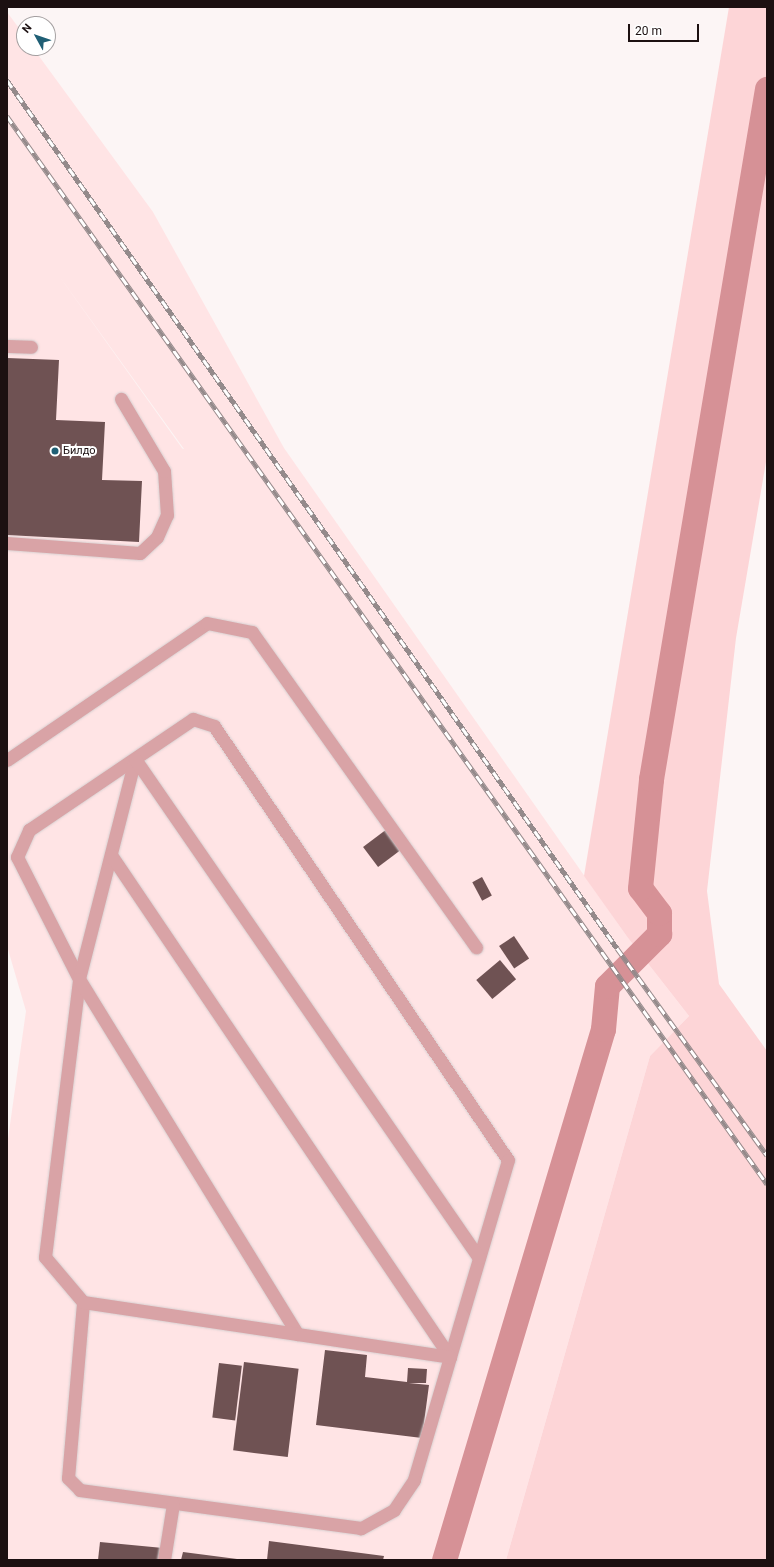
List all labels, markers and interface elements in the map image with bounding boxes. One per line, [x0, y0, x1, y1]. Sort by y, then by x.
north arrow [16, 16, 56, 56]
scale bar [630, 16, 701, 42]
text: N [20, 21, 35, 36]
text: 20 m [635, 24, 662, 38]
place label: Билдо [63, 444, 96, 458]
marker: Билдо [50, 446, 60, 456]

